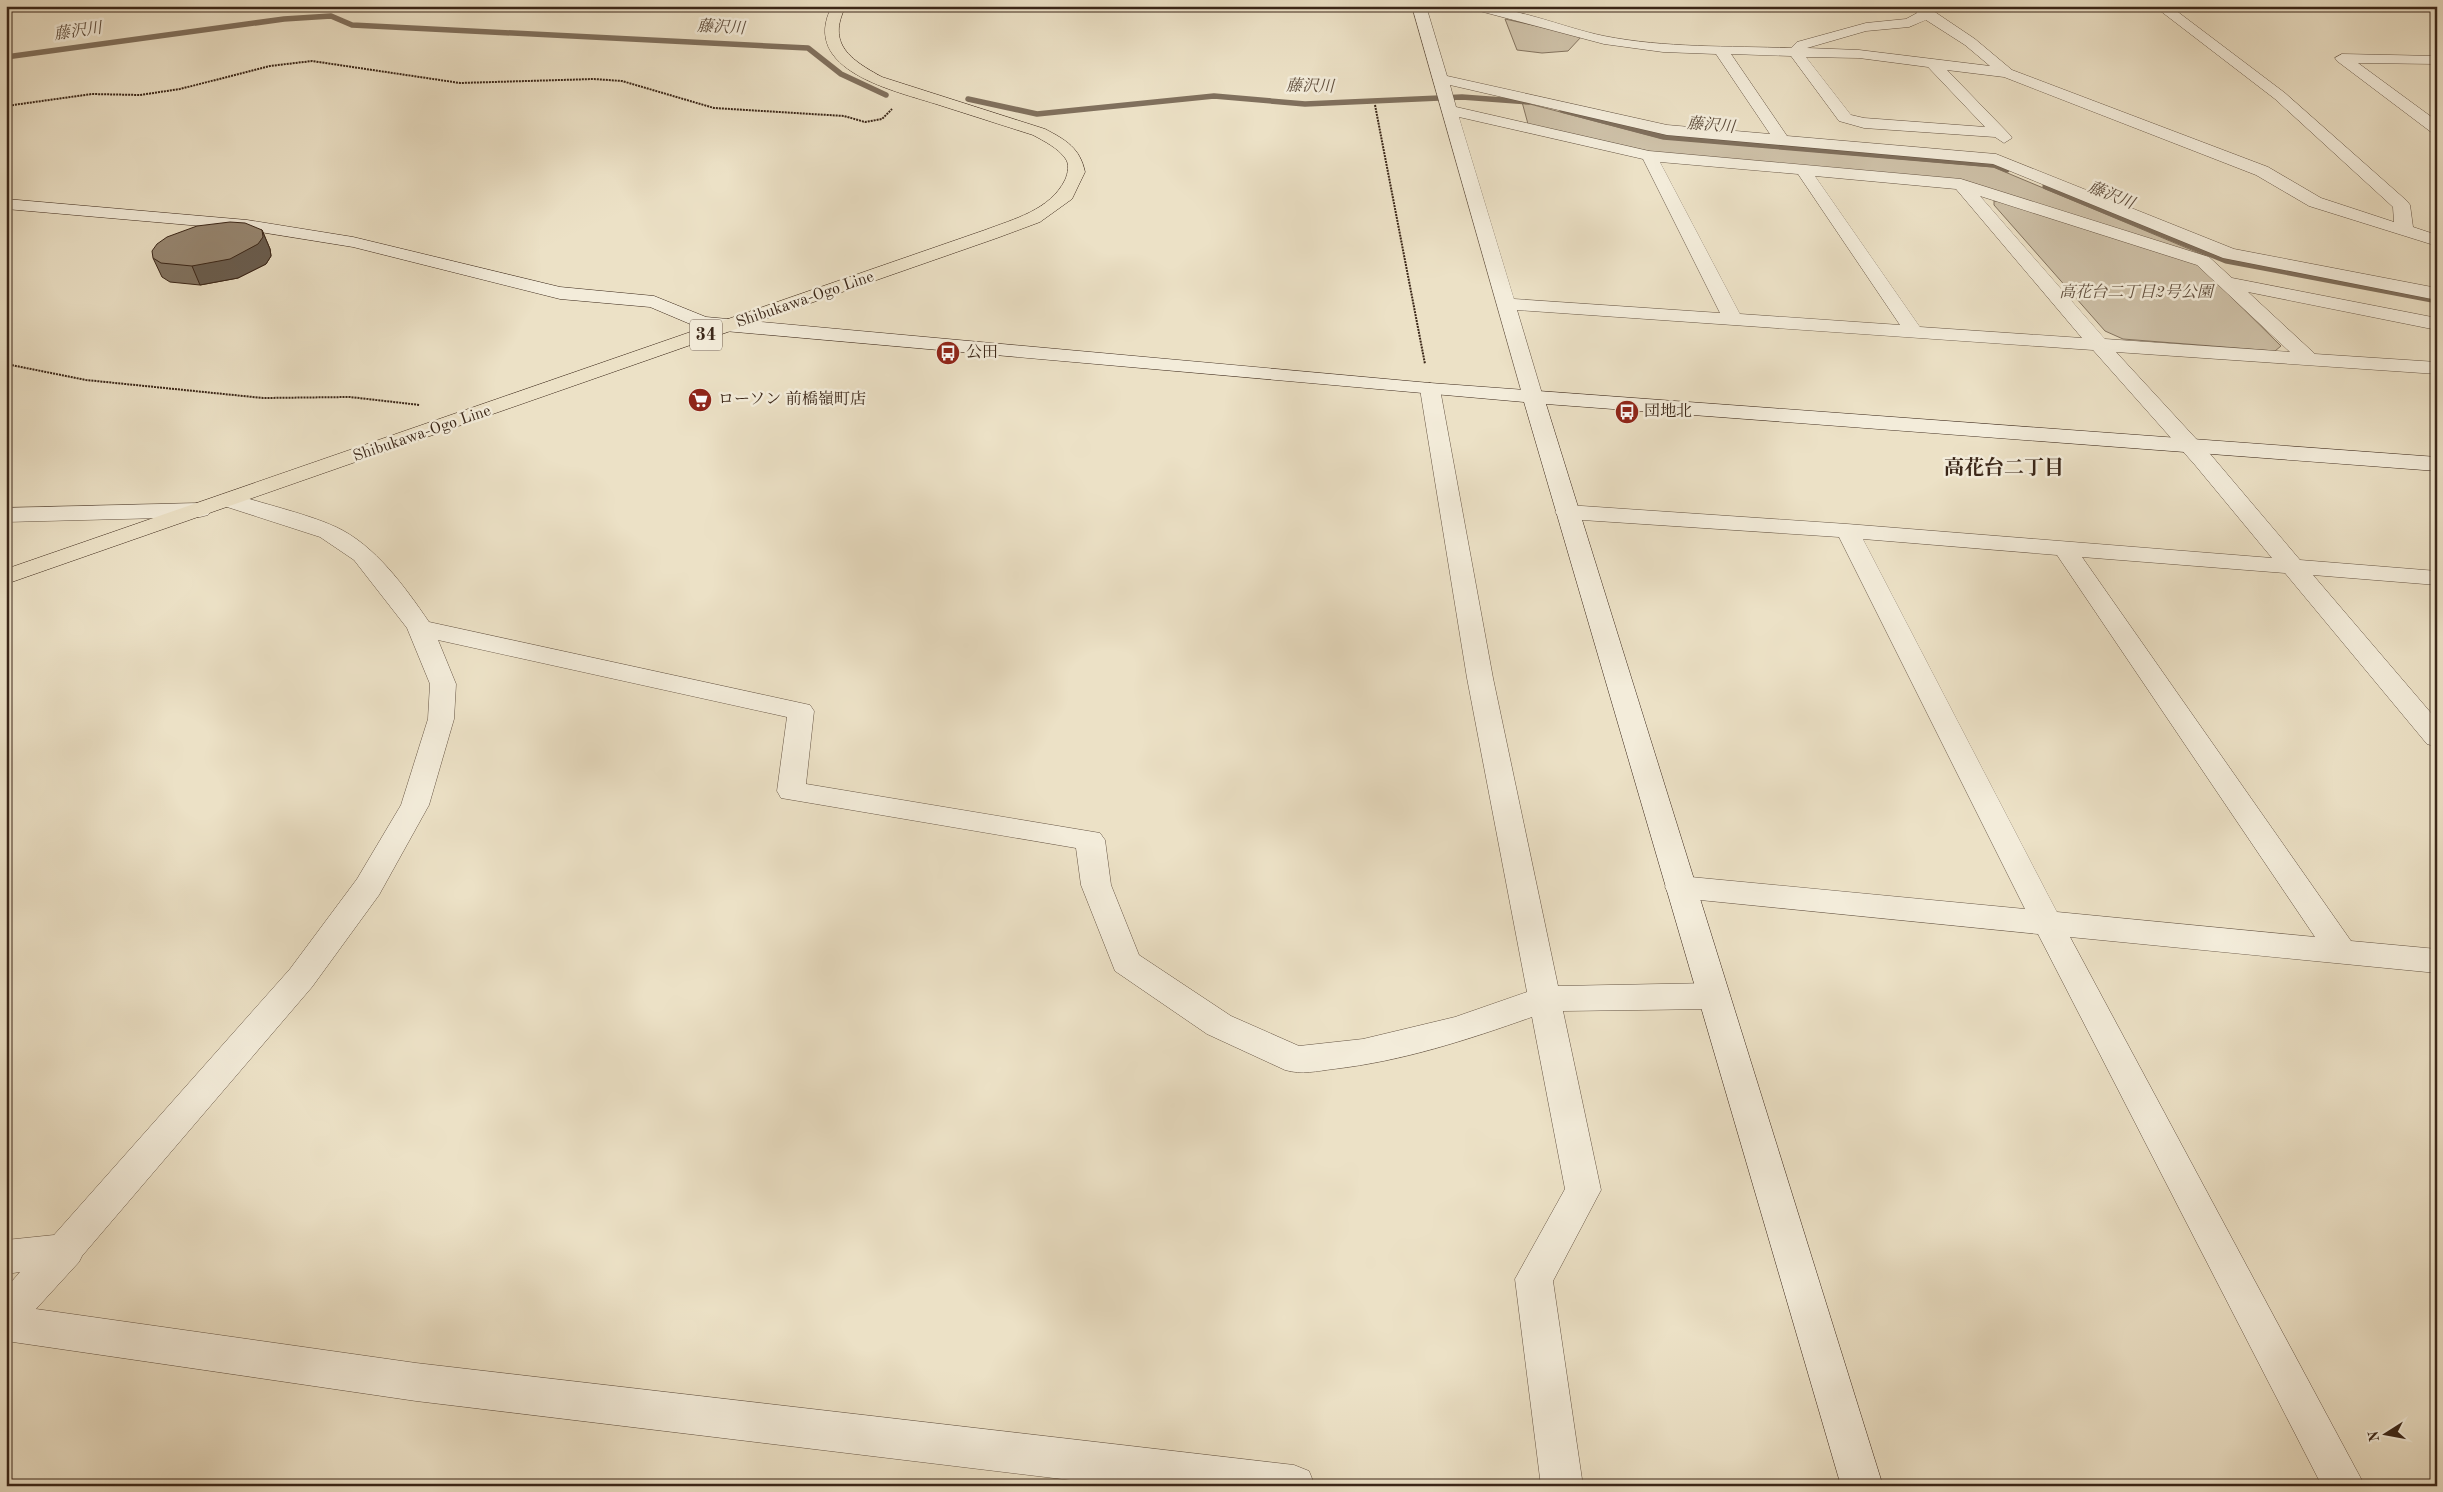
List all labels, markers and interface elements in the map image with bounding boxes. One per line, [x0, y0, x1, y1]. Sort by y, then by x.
water label: 藤沢川 [697, 17, 747, 37]
water label: 藤沢川 [53, 18, 105, 43]
water label: 藤沢川 [1286, 77, 1336, 95]
water label: 藤沢川 [1686, 114, 1738, 136]
water label: 藤沢川 [2086, 178, 2139, 213]
street label: Shibukawa-Ogo Line [734, 269, 876, 331]
park label: 高花台二丁目2号公園 [2059, 283, 2216, 301]
road number: 34 [690, 320, 722, 350]
bus stop icon: 公田 [935, 340, 961, 366]
place label: 公田 [966, 343, 998, 361]
supermarket icon: ローソン 前橋嶺町店 [687, 387, 713, 413]
place label: ローソン 前橋嶺町店 [718, 390, 866, 408]
bus stop icon: 団地北 [1614, 399, 1640, 425]
place label: 団地北 [1644, 402, 1692, 420]
street label: Shibukawa-Ogo Line [351, 403, 493, 465]
district label: 高花台二丁目 [1944, 456, 2064, 479]
north arrow [2360, 1410, 2410, 1460]
text: N [2366, 1429, 2382, 1443]

